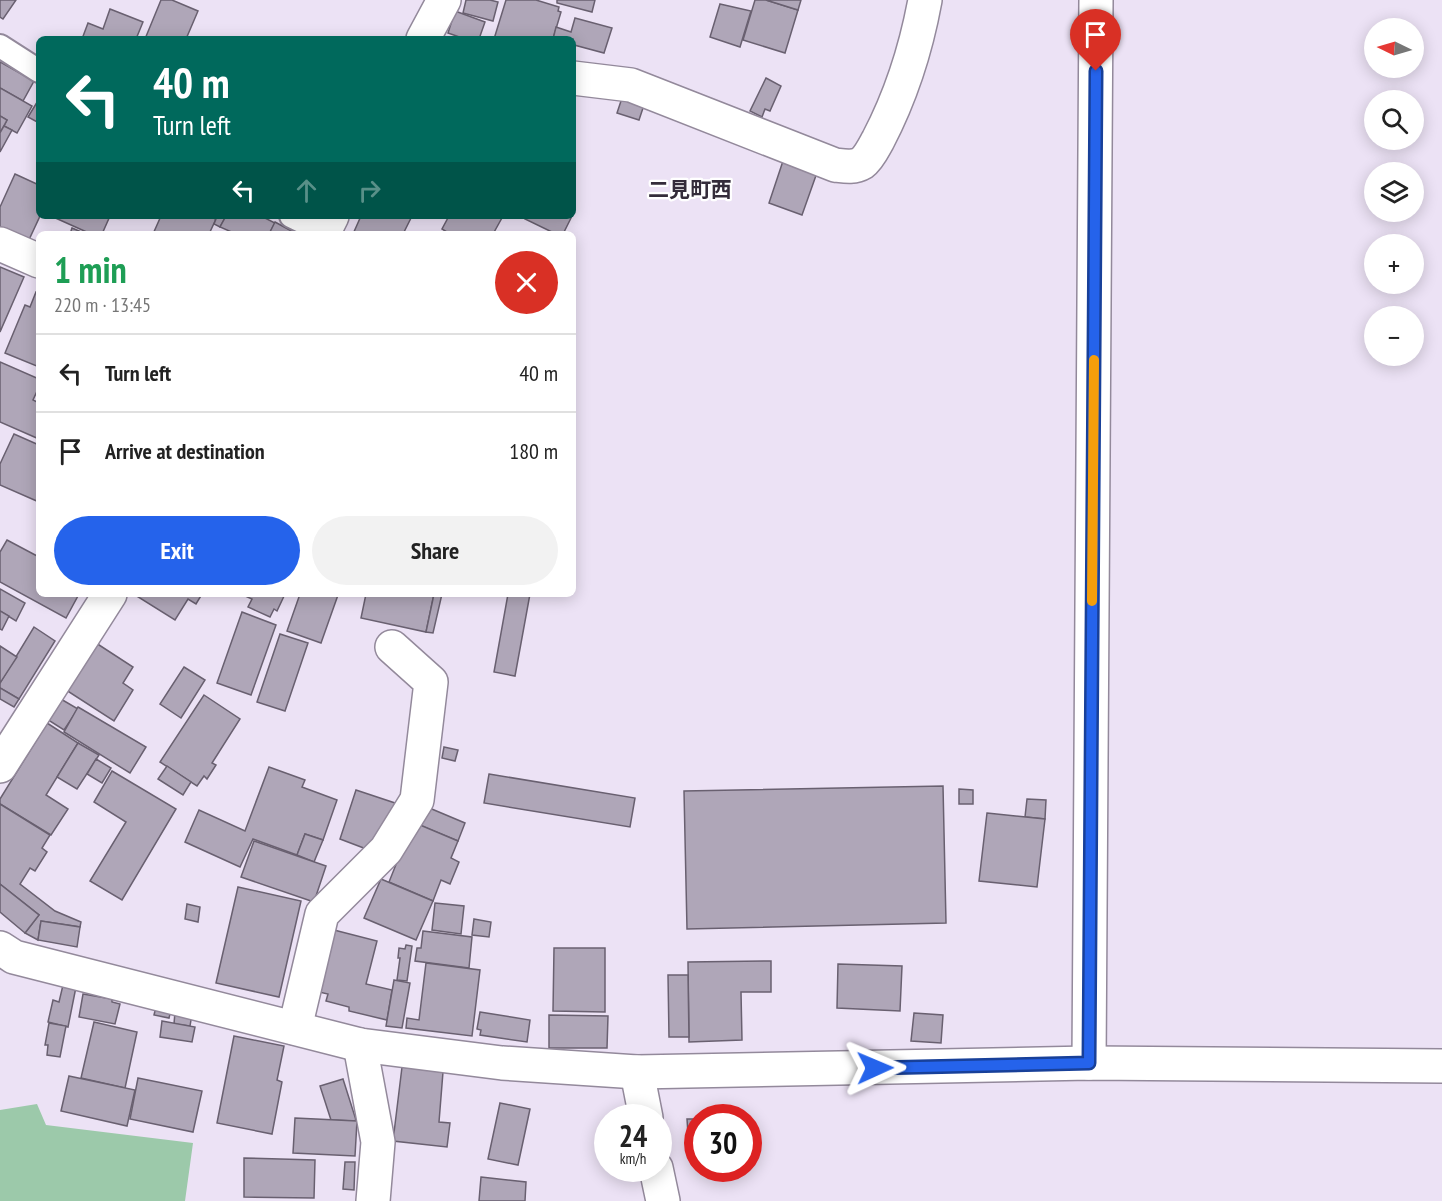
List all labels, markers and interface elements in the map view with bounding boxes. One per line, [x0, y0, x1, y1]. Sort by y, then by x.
pin [1070, 9, 1121, 71]
icon: arrive [1079, 18, 1112, 51]
north arrow [1364, 18, 1424, 78]
map controls [1364, 18, 1424, 366]
text: 40 m [153, 55, 230, 110]
icon: left [54, 60, 132, 138]
button: search [1364, 90, 1424, 150]
text: Turn left [153, 108, 231, 142]
button: layers [1364, 162, 1424, 222]
icon: left [227, 174, 260, 207]
icon: ahead [290, 174, 323, 207]
icon: right [353, 174, 386, 207]
district label: 二見町西 [648, 176, 732, 203]
button: + [1364, 234, 1424, 294]
text: 1 min [54, 246, 127, 293]
button: close [495, 251, 558, 314]
text: 220 m · 13:45 [54, 292, 151, 318]
button: − [1364, 306, 1424, 366]
icon: left [54, 357, 87, 390]
text: Turn left [105, 359, 171, 387]
text: 40 m [519, 359, 558, 387]
icon: arrive [54, 435, 87, 468]
text: Arrive at destination [105, 437, 265, 465]
text: 180 m [509, 437, 558, 465]
button: Exit [54, 516, 300, 585]
button: Share [312, 516, 558, 585]
position arrow [843, 1036, 907, 1100]
speed limit sign: 30 [684, 1104, 762, 1182]
text: 24 [619, 1116, 647, 1155]
text: km/h [620, 1149, 646, 1168]

